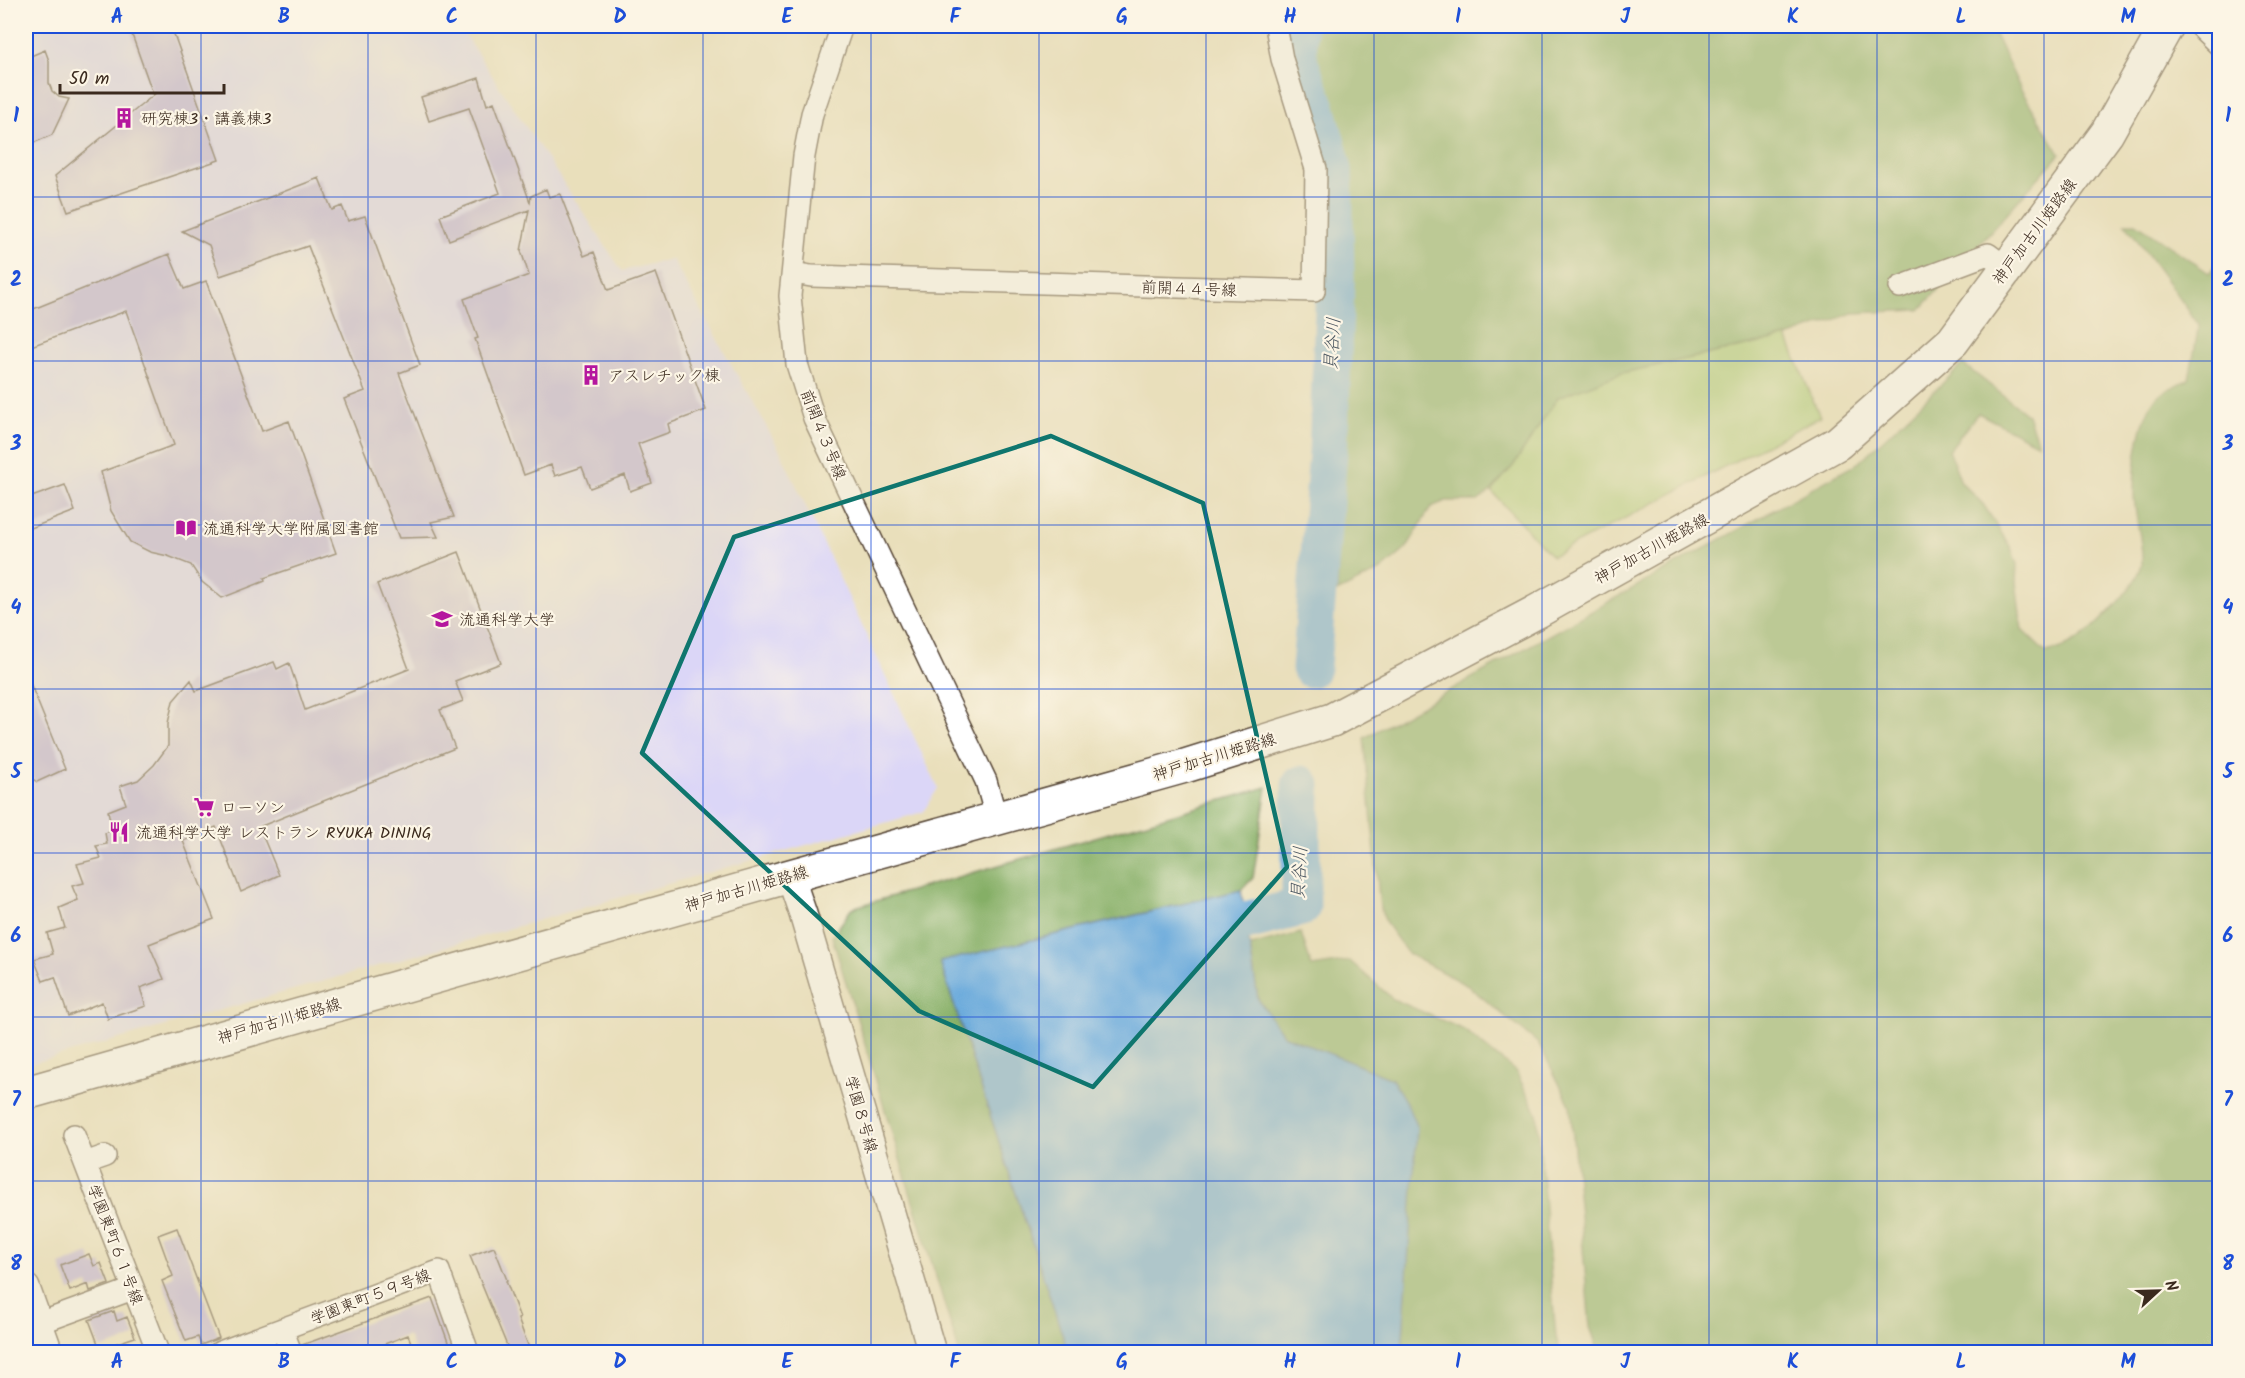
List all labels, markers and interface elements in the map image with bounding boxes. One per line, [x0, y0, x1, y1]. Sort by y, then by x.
text: A [111, 2, 123, 34]
text: B [278, 2, 290, 34]
text: C [446, 2, 458, 34]
text: D [613, 2, 627, 34]
text: E [781, 2, 793, 34]
text: F [950, 2, 962, 34]
text: G [1116, 2, 1128, 34]
text: H [1283, 2, 1297, 34]
text: I [1455, 2, 1461, 34]
text: J [1620, 2, 1631, 34]
text: K [1787, 2, 1799, 34]
text: L [1956, 2, 1966, 34]
text: M [2120, 2, 2136, 34]
scale bar [60, 57, 224, 95]
text: 50 m [69, 65, 109, 94]
text: 1 [13, 101, 19, 133]
text: 1 [2225, 101, 2231, 133]
building icon: 研究棟3・講義棟3 [112, 106, 136, 130]
place label: 研究棟3・講義棟3 [141, 107, 271, 132]
street label: 神戸加古川姫路線 [1987, 173, 2084, 291]
text: 2 [10, 265, 22, 297]
text: 2 [2222, 265, 2234, 297]
street label: 前開４４号線 [1141, 275, 1237, 304]
water label: 貝谷川 [1317, 316, 1350, 372]
building icon: アスレチック棟 [579, 363, 603, 387]
place label: アスレチック棟 [608, 364, 720, 389]
street label: 前開４３号線 [793, 385, 852, 484]
text: 3 [10, 429, 22, 461]
text: 3 [2222, 429, 2234, 461]
street label: 神戸加古川姫路線 [1590, 507, 1714, 591]
library icon: 流通科学大学附属図書館 [174, 516, 198, 540]
place label: 流通科学大学附属図書館 [203, 517, 379, 542]
text: 4 [11, 593, 22, 625]
text: 4 [2223, 593, 2234, 625]
school or university icon: 流通科学大学 [430, 607, 454, 631]
place label: 流通科学大学 [459, 608, 555, 633]
street label: 神戸加古川姫路線 [1150, 727, 1279, 788]
text: 5 [10, 757, 23, 789]
text: 5 [2222, 757, 2235, 789]
supermarket icon: ローソン [192, 795, 216, 819]
place label: ローソン [221, 796, 285, 821]
restaurant icon: 流通科学大学 レストラン RYUKA DINING [107, 820, 131, 844]
place label: 流通科学大学 レストラン RYUKA DINING [136, 821, 432, 846]
water label: 貝谷川 [1285, 845, 1316, 901]
street label: 神戸加古川姫路線 [681, 860, 811, 919]
text: 6 [11, 921, 22, 953]
text: 6 [2223, 921, 2234, 953]
street label: 神戸加古川姫路線 [214, 992, 344, 1051]
street label: 学園８号線 [838, 1073, 884, 1156]
text: 7 [11, 1085, 21, 1117]
text: 7 [2223, 1085, 2233, 1117]
street label: 学園東町６１号線 [80, 1180, 149, 1309]
text: 8 [10, 1249, 22, 1281]
text: 8 [2222, 1249, 2234, 1281]
north arrow [2128, 1261, 2188, 1321]
street label: 学園東町５９号線 [306, 1263, 435, 1332]
text: N [2157, 1277, 2184, 1295]
text: A [111, 1347, 123, 1378]
text: B [278, 1347, 290, 1378]
text: C [446, 1347, 458, 1378]
text: D [613, 1347, 627, 1378]
text: E [781, 1347, 793, 1378]
text: F [950, 1347, 962, 1378]
text: G [1116, 1347, 1128, 1378]
text: H [1283, 1347, 1297, 1378]
text: I [1455, 1347, 1461, 1378]
text: J [1620, 1347, 1631, 1378]
text: K [1787, 1347, 1799, 1378]
text: L [1956, 1347, 1966, 1378]
text: M [2120, 1347, 2136, 1378]

